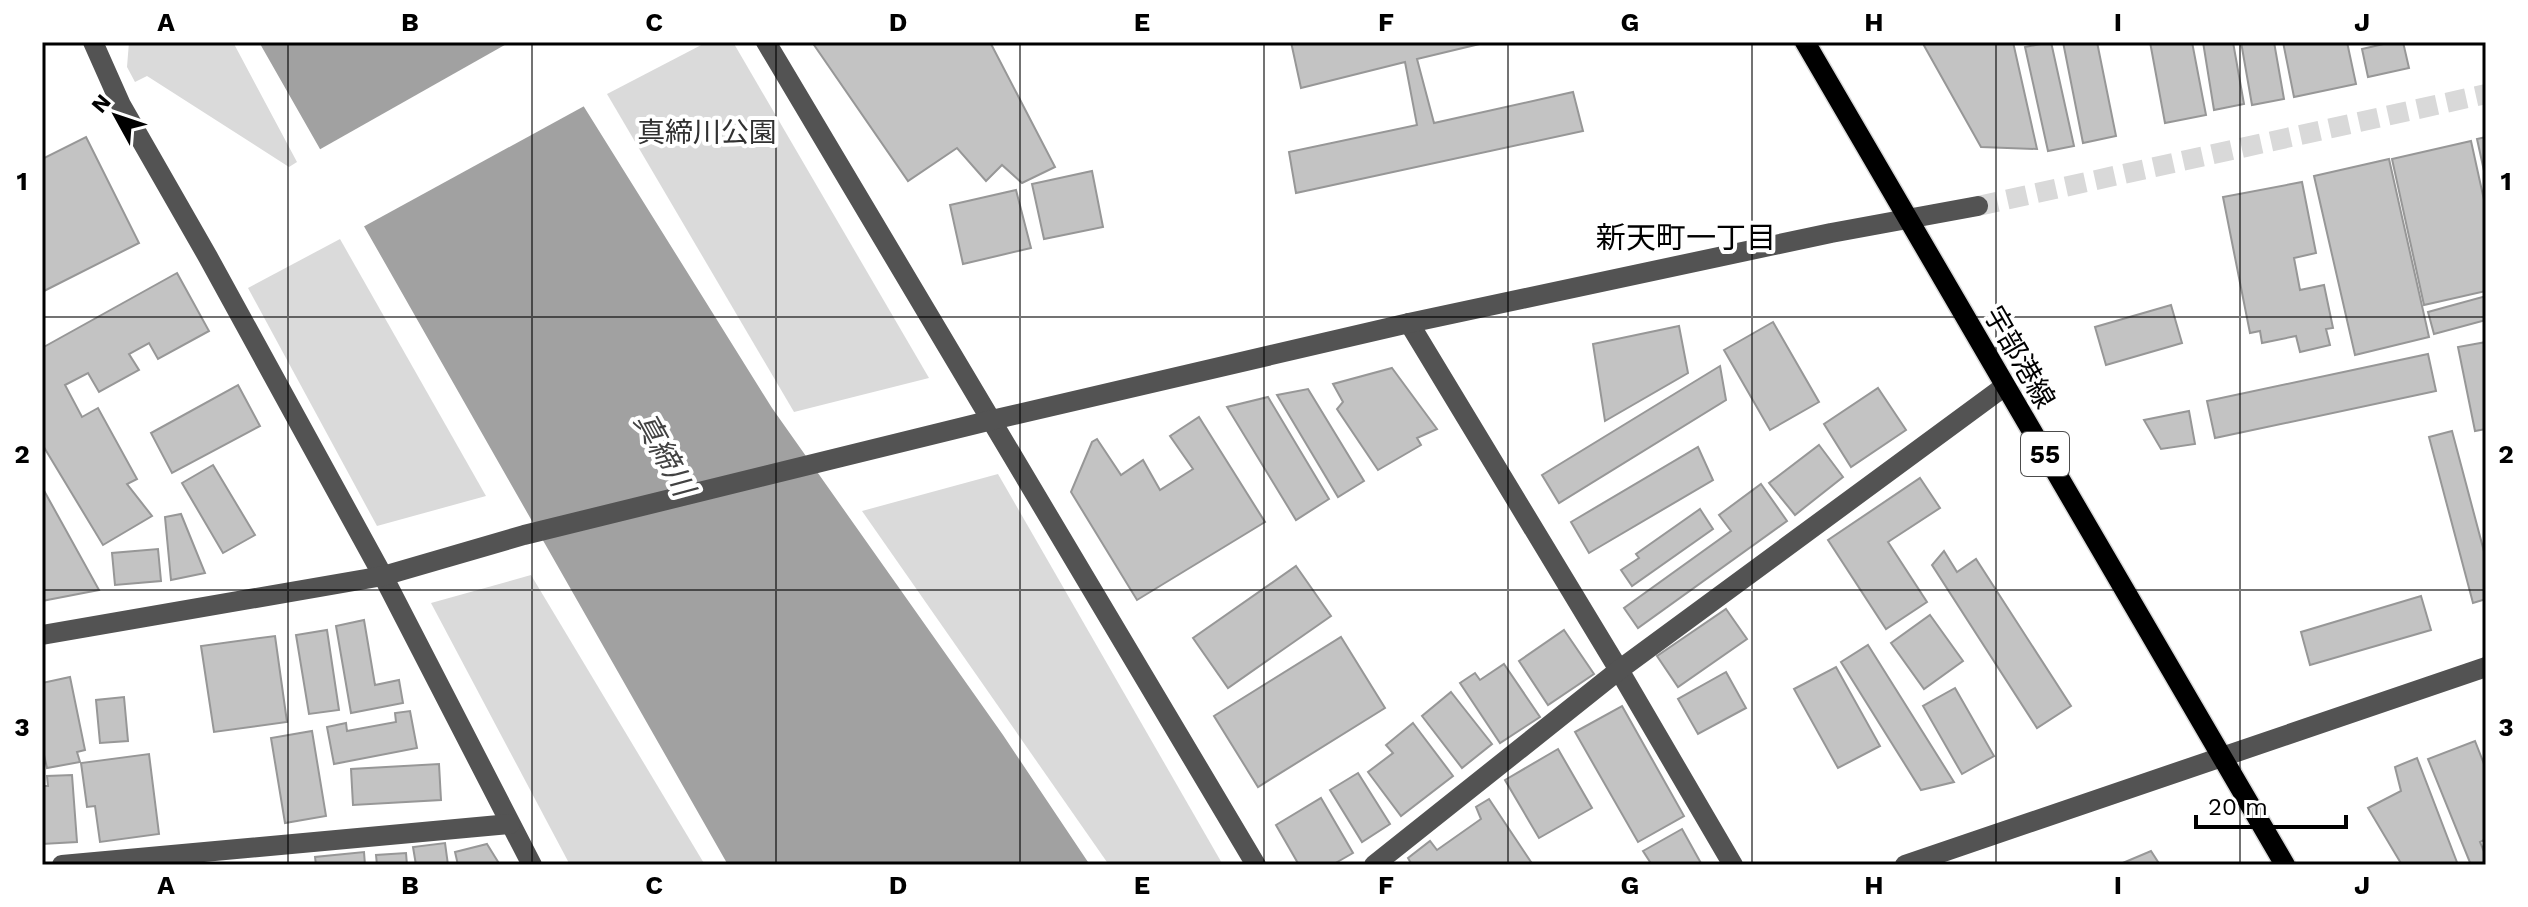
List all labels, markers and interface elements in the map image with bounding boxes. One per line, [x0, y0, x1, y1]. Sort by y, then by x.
text: A [157, 7, 175, 37]
text: B [401, 7, 419, 37]
text: C [645, 7, 663, 37]
text: D [889, 7, 907, 37]
text: E [1134, 7, 1150, 37]
text: F [1378, 7, 1394, 37]
text: G [1621, 7, 1639, 37]
text: H [1864, 7, 1884, 37]
text: I [2114, 7, 2122, 37]
text: J [2354, 7, 2370, 37]
north arrow [76, 76, 156, 156]
text: N [86, 89, 116, 118]
park label: 真締川公園 [637, 116, 777, 149]
text: 1 [16, 166, 28, 196]
text: 1 [2500, 166, 2512, 196]
district label: 新天町一丁目 [1596, 220, 1776, 255]
street label: 宇部港線 [1977, 300, 2062, 414]
water label: 真締川 [627, 406, 703, 504]
road number: 55 [2021, 432, 2069, 476]
text: 2 [14, 439, 30, 469]
text: 2 [2498, 439, 2514, 469]
text: 3 [14, 712, 30, 742]
text: 3 [2498, 712, 2514, 742]
scale bar [2196, 779, 2346, 829]
text: 20 m [2208, 793, 2268, 821]
text: A [157, 870, 175, 900]
text: B [401, 870, 419, 900]
text: C [645, 870, 663, 900]
text: D [889, 870, 907, 900]
text: E [1134, 870, 1150, 900]
text: F [1378, 870, 1394, 900]
text: G [1621, 870, 1639, 900]
text: H [1864, 870, 1884, 900]
text: I [2114, 870, 2122, 900]
text: J [2354, 870, 2370, 900]

